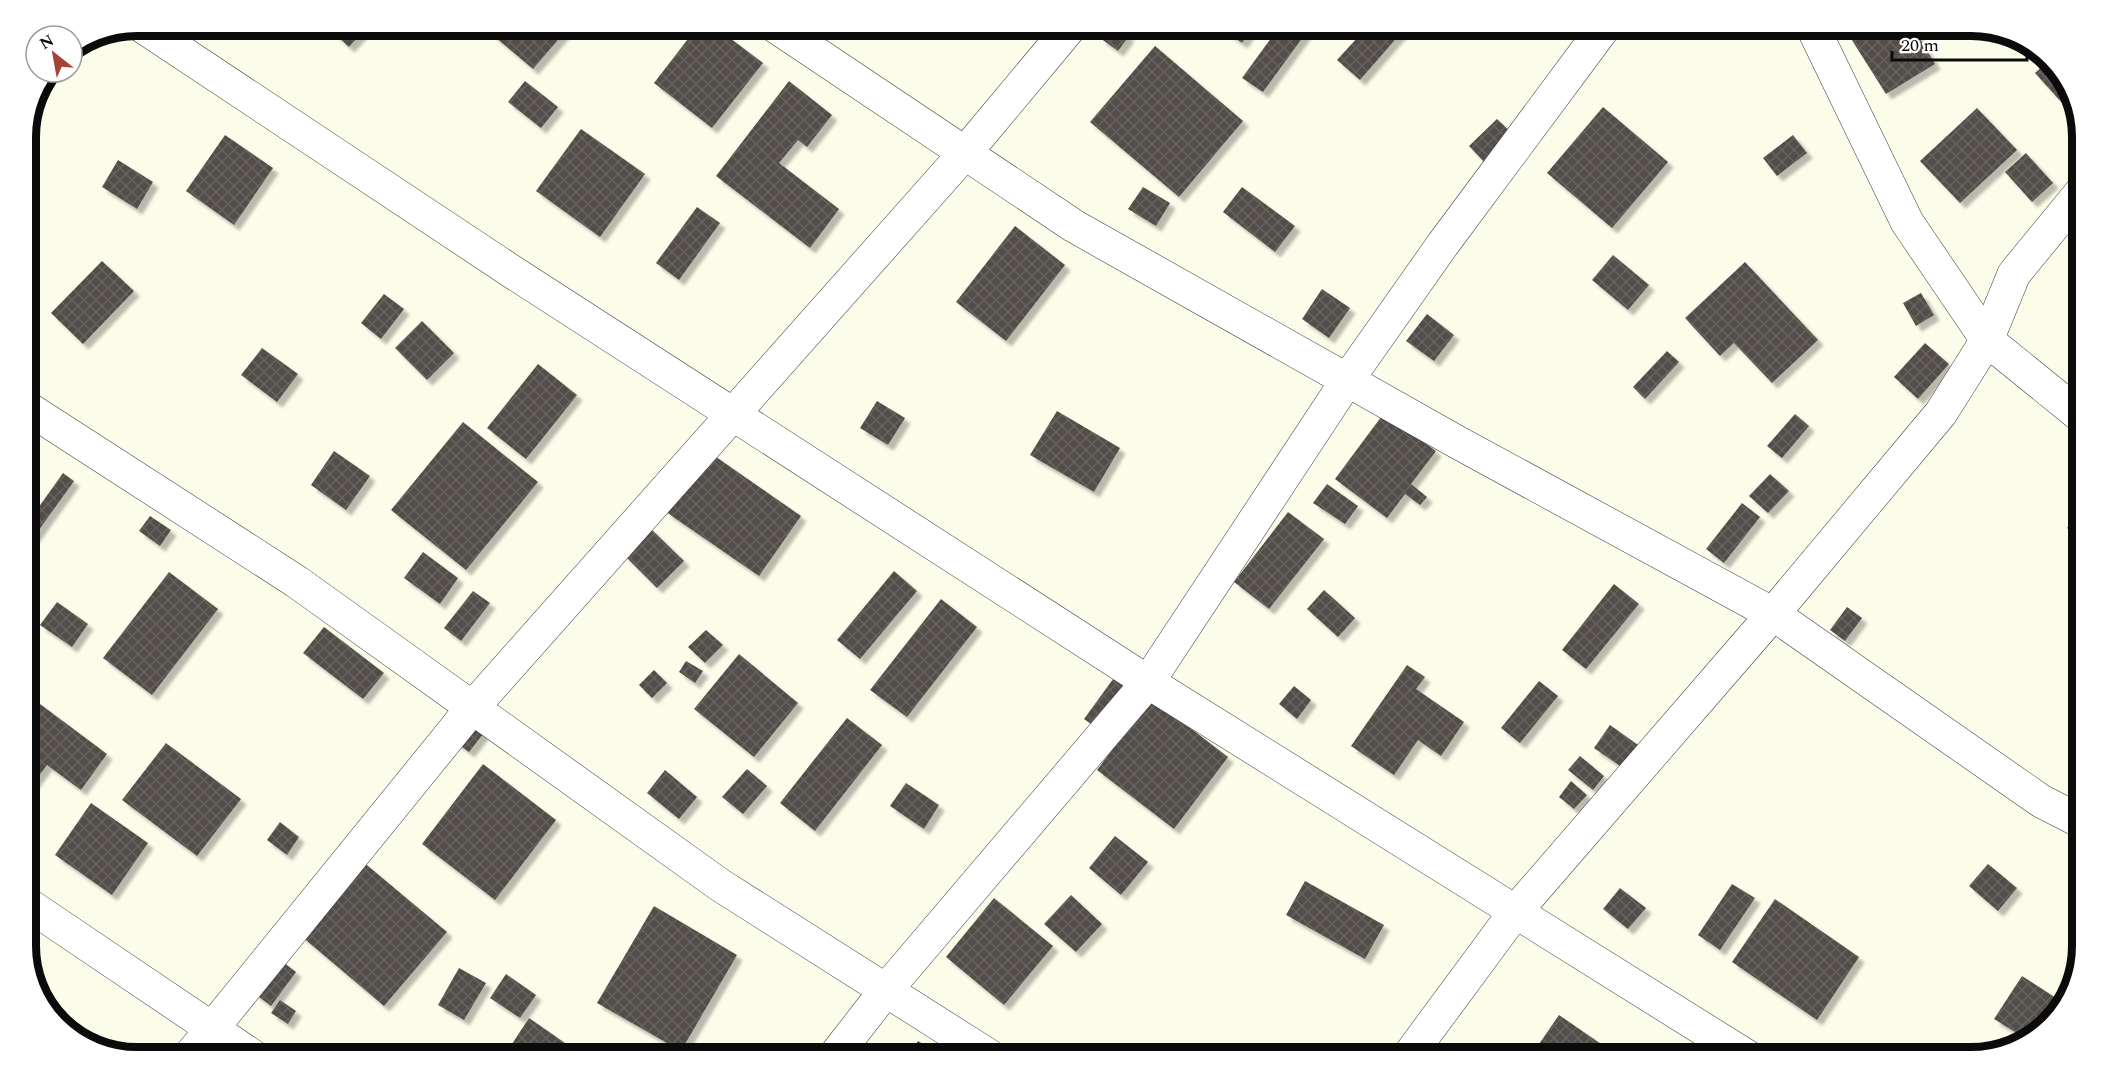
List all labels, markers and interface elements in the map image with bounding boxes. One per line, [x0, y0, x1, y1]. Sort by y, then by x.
north arrow [24, 24, 84, 84]
scale bar [1892, 24, 2027, 62]
text: N [35, 28, 59, 56]
text: 20 m [1901, 32, 1939, 59]

